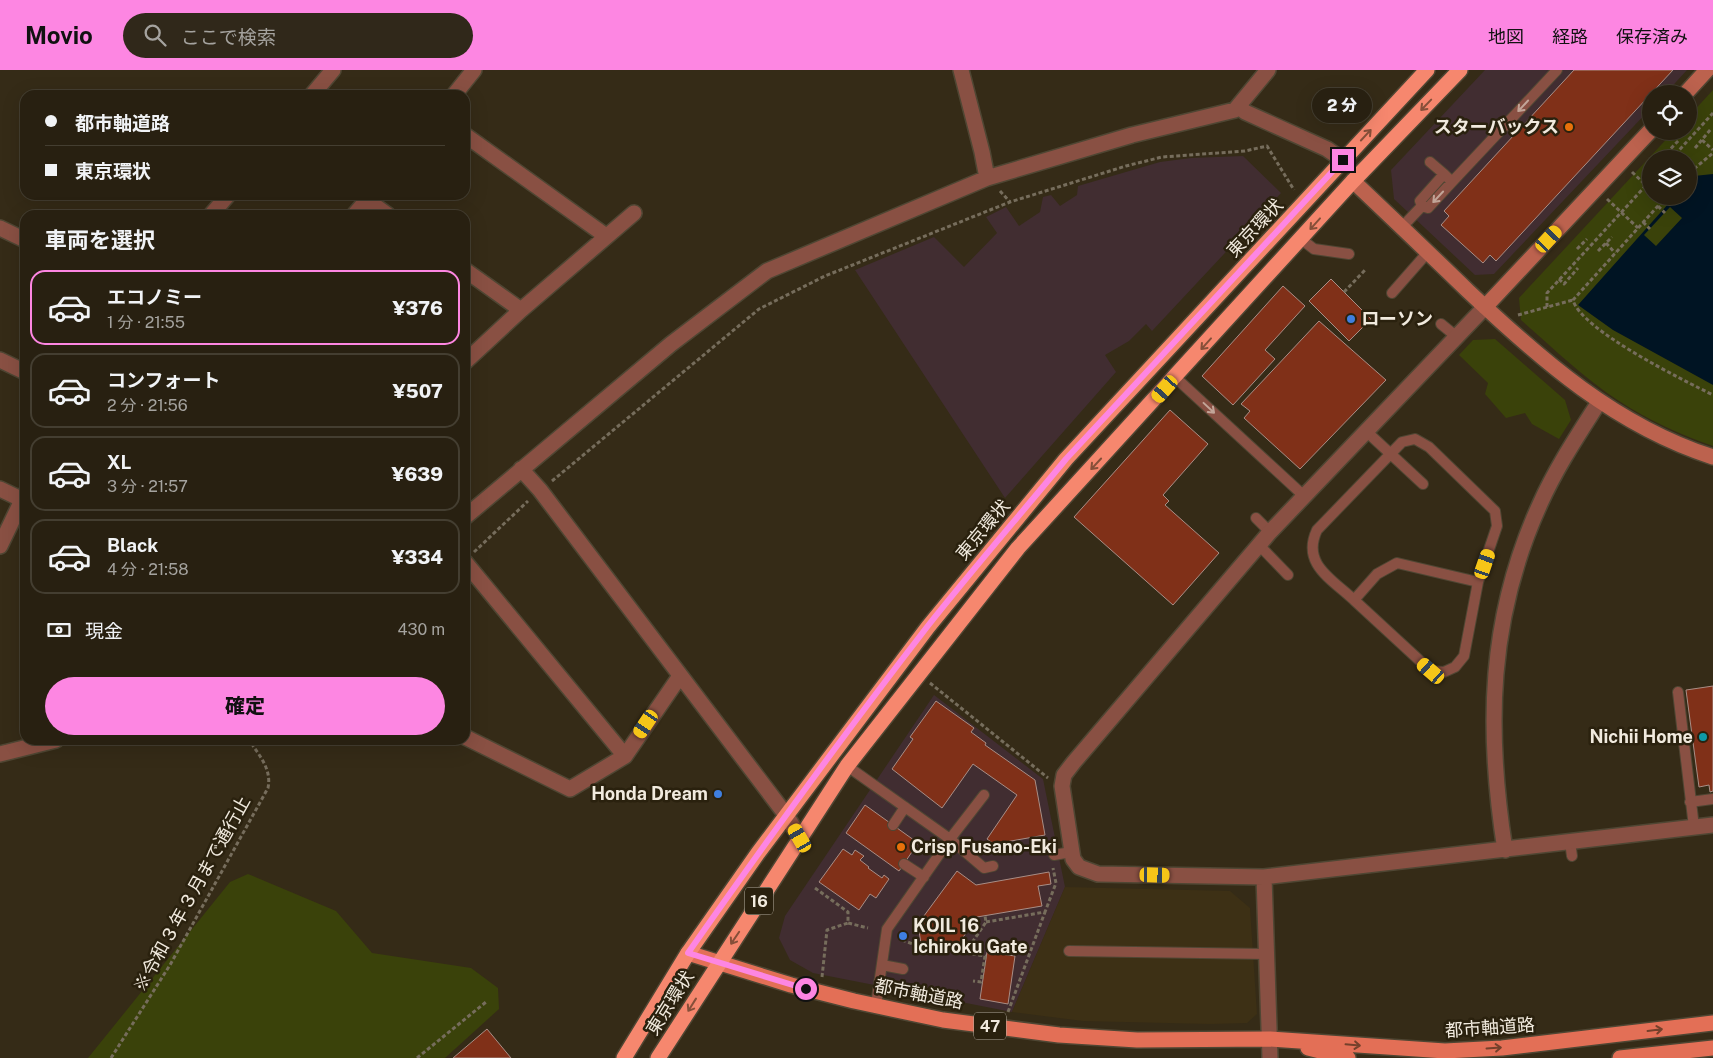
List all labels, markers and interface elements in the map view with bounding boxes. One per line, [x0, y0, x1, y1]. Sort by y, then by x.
search box [123, 13, 473, 58]
text: Movio [25, 21, 93, 49]
icon: search [141, 21, 169, 49]
text: ここで検索 [181, 26, 276, 48]
text: 地図 [1488, 26, 1524, 47]
text: 経路 [1552, 26, 1588, 47]
text: 保存済み [1616, 26, 1688, 47]
map controls [1642, 85, 1697, 205]
button: locate [1642, 85, 1697, 140]
callout: 2 分 [1313, 88, 1373, 122]
text: 2 分 [1327, 96, 1357, 115]
one-way arrow [1420, 99, 1432, 112]
one-way arrow [1517, 99, 1529, 112]
text: 都市軸道路 [75, 112, 170, 134]
place label: スターバックス [1434, 116, 1559, 137]
marker: スターバックス [1563, 121, 1575, 133]
one-way arrow [1360, 129, 1372, 142]
route end [1332, 149, 1354, 171]
button: layers [1642, 150, 1697, 205]
text: 東京環状 [75, 160, 151, 182]
one-way arrow [1432, 191, 1444, 204]
street label: 東京環状 [1222, 194, 1287, 261]
one-way arrow [1309, 217, 1321, 230]
car [1533, 223, 1564, 255]
text: 車両を選択 [45, 227, 155, 253]
icon: car [47, 285, 92, 330]
text: エコノミー [107, 286, 202, 308]
text: ¥376 [393, 297, 443, 319]
place label: ローソン [1361, 308, 1433, 329]
text: 1 分 · 21:55 [107, 313, 185, 332]
marker: ローソン [1345, 313, 1357, 325]
one-way arrow [1200, 338, 1212, 351]
icon: car [47, 368, 92, 413]
text: コンフォート [107, 369, 220, 391]
car [1149, 373, 1180, 405]
text: ¥507 [393, 380, 443, 402]
text: 2 分 · 21:56 [107, 396, 188, 415]
one-way arrow [1203, 402, 1215, 414]
icon: car [47, 451, 92, 496]
text: XL [107, 451, 132, 473]
one-way arrow [1090, 457, 1102, 470]
text: ¥639 [392, 463, 443, 485]
text: 3 分 · 21:57 [107, 477, 188, 496]
street label: 東京環状 [951, 495, 1014, 564]
icon: car [47, 534, 92, 579]
text: Black [107, 534, 158, 556]
text: ¥334 [392, 546, 443, 568]
car [1473, 547, 1496, 581]
text: 4 分 · 21:58 [107, 560, 189, 579]
icon: cash [45, 616, 73, 644]
text: 現金 [85, 620, 123, 642]
text: 430 m [397, 620, 445, 639]
car [1414, 655, 1447, 687]
button: 確定 [45, 677, 445, 735]
car [631, 707, 660, 741]
place label: Nichii Home [1589, 726, 1693, 747]
marker: Nichii Home [1697, 731, 1709, 743]
place label: Honda Dream [591, 783, 708, 804]
marker: Honda Dream [712, 788, 724, 800]
street label: ※令和 3 年 3 月まで通行止 [129, 792, 254, 995]
car [786, 821, 813, 855]
place label: Crisp Fusano-Eki [911, 836, 1057, 857]
marker: Crisp Fusano-Eki [895, 841, 907, 853]
car [1139, 867, 1170, 883]
road number: 16 [745, 888, 773, 914]
place label: KOIL 16 Ichiroku Gate [913, 915, 1028, 957]
marker: KOIL 16 Ichiroku Gate [897, 930, 909, 942]
one-way arrow [729, 931, 740, 945]
street label: 東京環状 [642, 967, 698, 1039]
street label: 都市軸道路 [873, 975, 965, 1012]
route start [795, 978, 817, 1000]
one-way arrow [686, 997, 696, 1011]
road number: 47 [974, 1012, 1006, 1039]
street label: 都市軸道路 [1444, 1014, 1536, 1041]
one-way arrow [1647, 1025, 1663, 1035]
one-way arrow [1345, 1040, 1361, 1050]
one-way arrow [1485, 1044, 1501, 1053]

